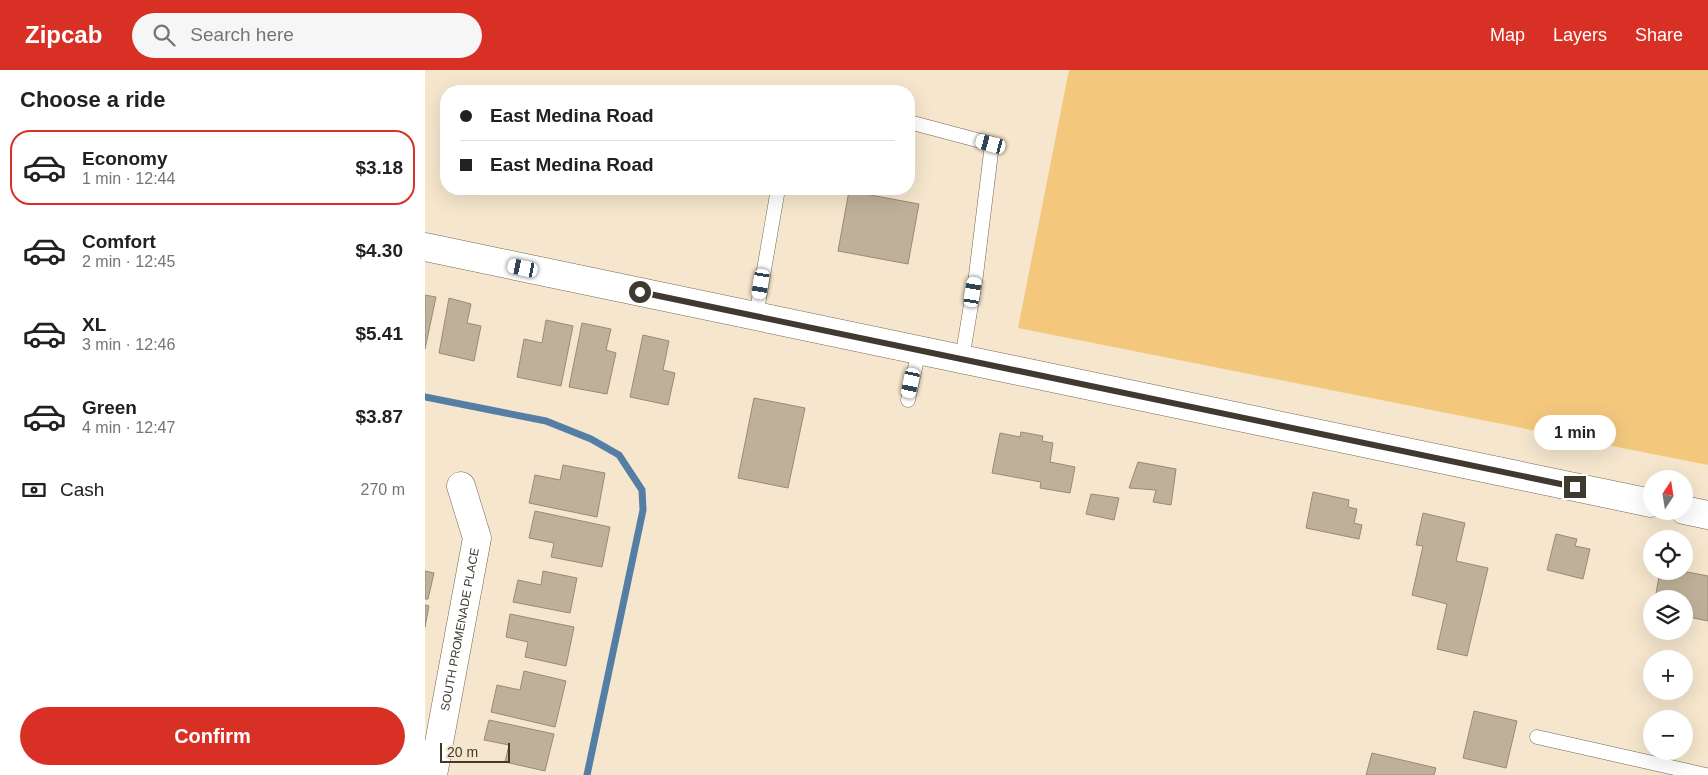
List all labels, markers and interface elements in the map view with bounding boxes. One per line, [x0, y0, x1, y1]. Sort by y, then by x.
search box [132, 13, 482, 58]
text: Zipcab [25, 21, 102, 48]
icon: search [150, 21, 178, 49]
text: Search here [190, 24, 294, 45]
text: Map [1490, 25, 1525, 45]
text: Layers [1553, 25, 1607, 45]
text: Share [1635, 25, 1683, 45]
text: Choose a ride [20, 87, 165, 112]
text: East Medina Road [490, 105, 654, 126]
car [974, 133, 1007, 155]
icon: car [22, 145, 67, 190]
text: Economy [82, 148, 168, 169]
text: East Medina Road [490, 154, 654, 175]
text: $3.18 [355, 157, 403, 178]
text: 1 min · 12:44 [82, 170, 175, 187]
icon: car [22, 228, 67, 273]
text: Comfort [82, 231, 156, 252]
text: $4.30 [355, 240, 403, 261]
text: 2 min · 12:45 [82, 253, 175, 270]
car [506, 258, 539, 278]
car [751, 268, 770, 300]
car [963, 276, 982, 308]
route start [629, 281, 651, 303]
icon: car [22, 311, 67, 356]
text: XL [82, 314, 106, 335]
text: $5.41 [355, 323, 403, 344]
text: 3 min · 12:46 [82, 336, 175, 353]
car [900, 367, 921, 399]
icon: car [22, 394, 67, 439]
text: Green [82, 397, 137, 418]
text: $3.87 [355, 406, 403, 427]
callout: 1 min [1534, 414, 1616, 450]
text: 4 min · 12:47 [82, 419, 175, 436]
text: 1 min [1554, 424, 1596, 441]
north arrow [1643, 470, 1693, 520]
map controls [1643, 470, 1693, 760]
icon: cash [20, 476, 48, 504]
route end [1564, 476, 1586, 498]
text: Cash [60, 479, 104, 500]
text: 270 m [361, 481, 405, 498]
button: locate [1643, 530, 1693, 580]
street label: SOUTH PROMENADE PLACE [438, 547, 482, 712]
button: layers [1643, 590, 1693, 640]
button: + [1643, 650, 1693, 700]
button: Confirm [20, 707, 405, 765]
button: − [1643, 710, 1693, 760]
scale bar [440, 740, 510, 763]
text: 20 m [447, 744, 478, 760]

